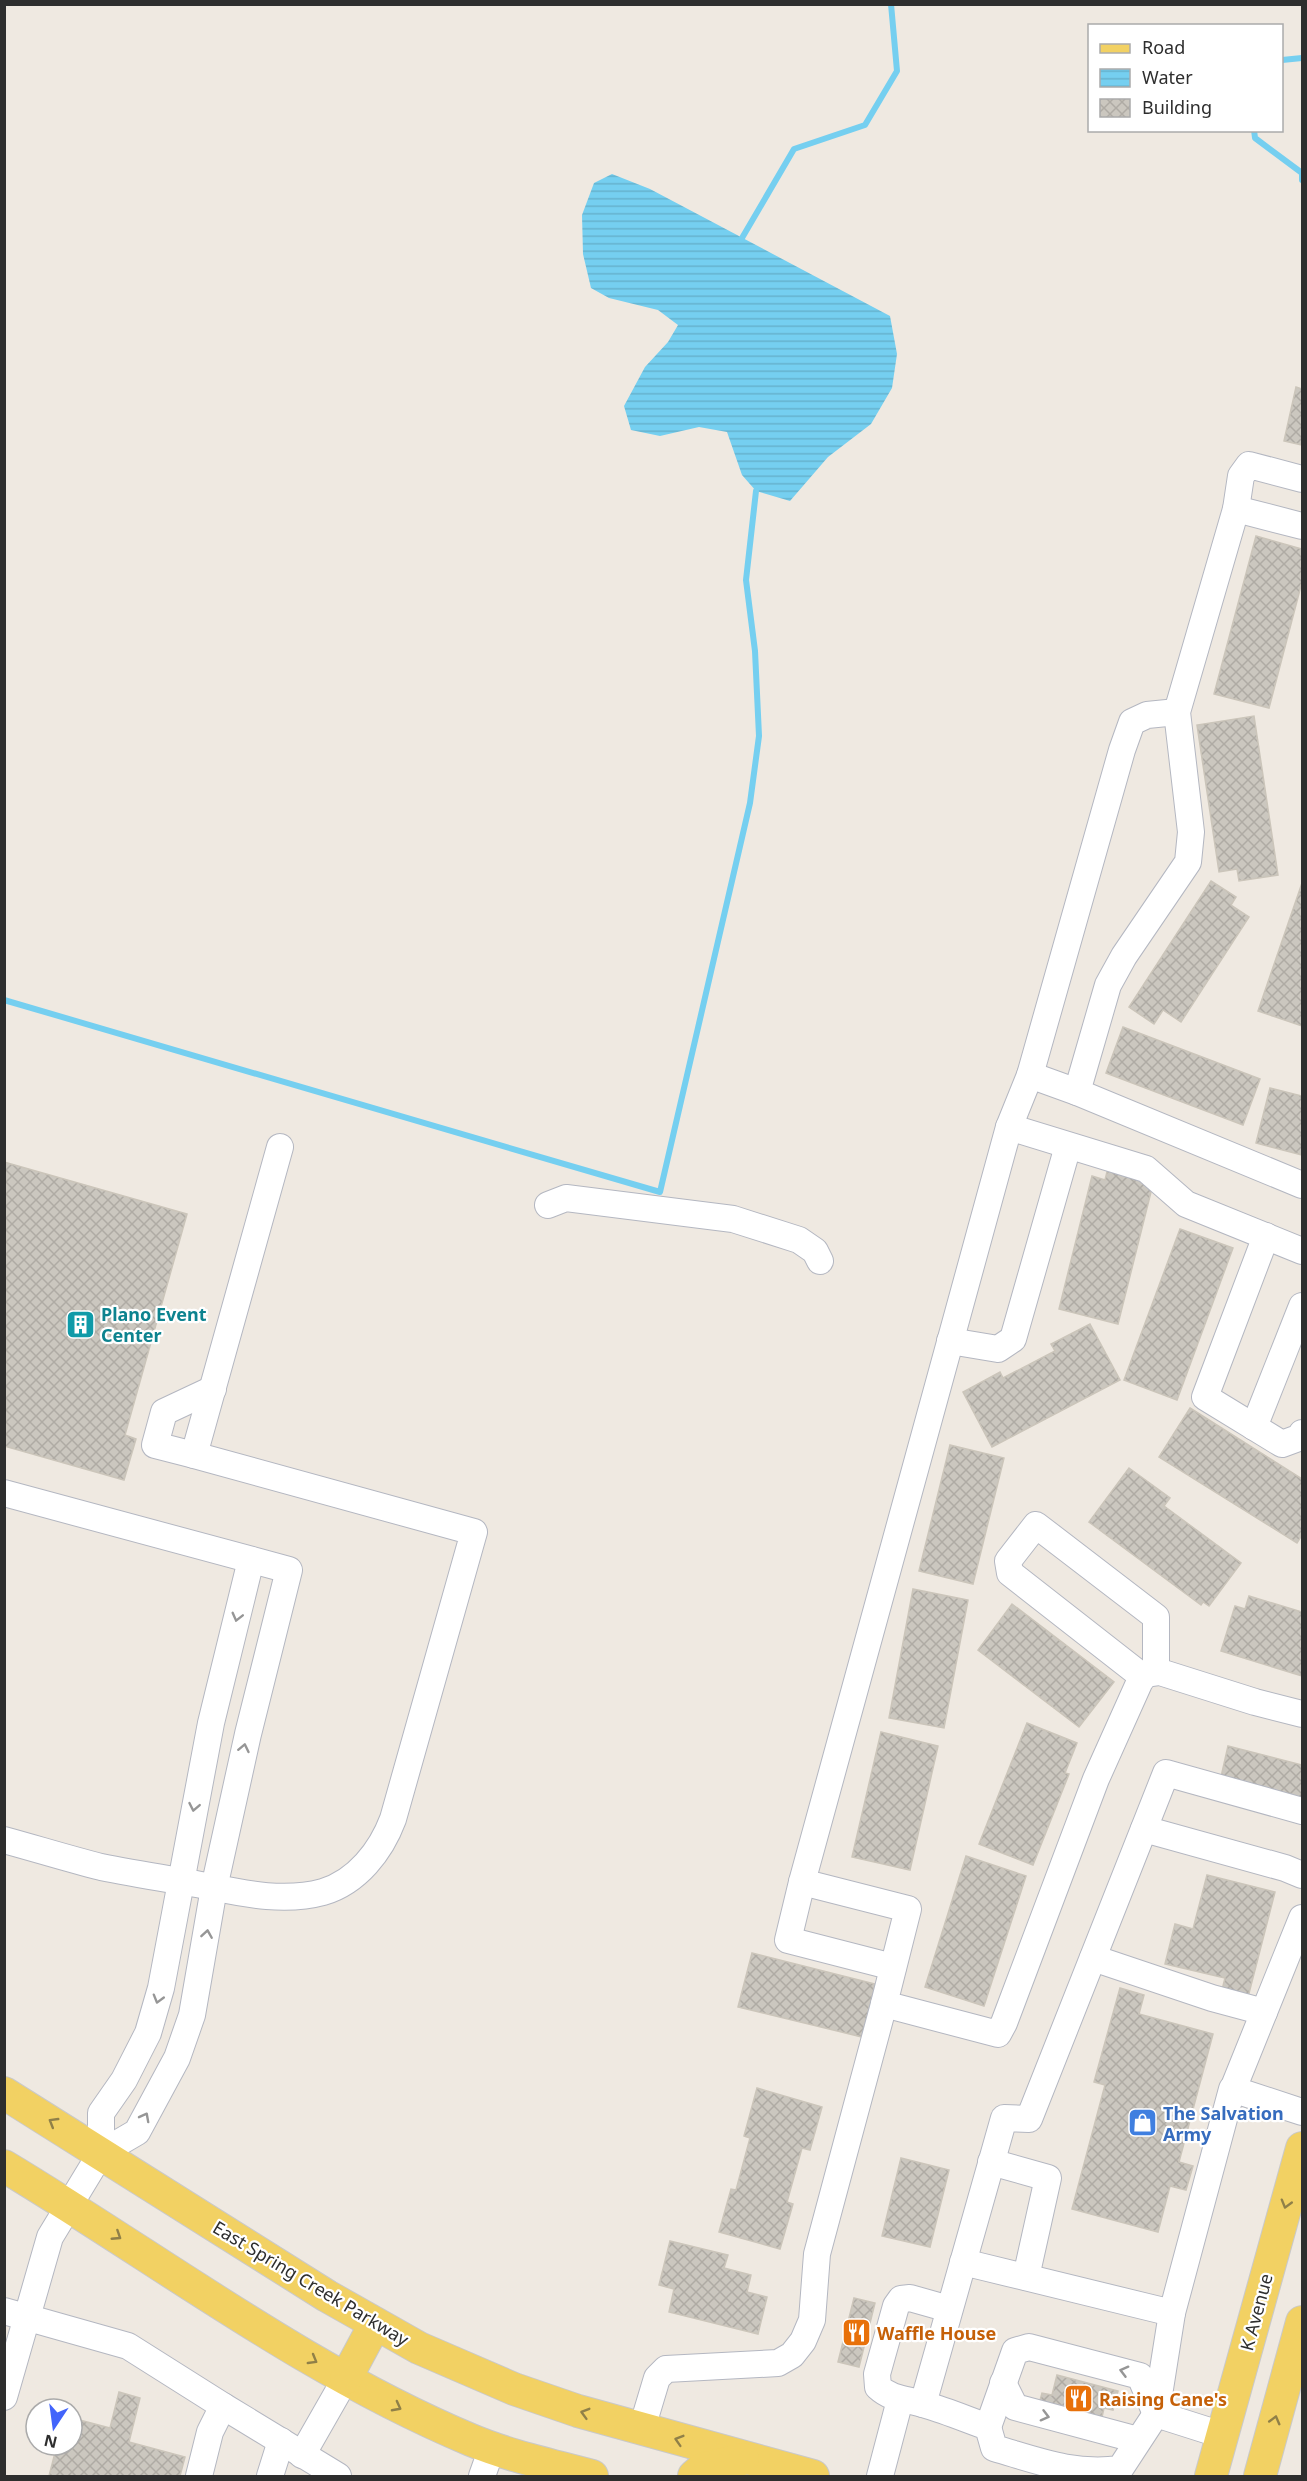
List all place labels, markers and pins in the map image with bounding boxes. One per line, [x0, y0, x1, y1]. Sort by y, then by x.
place label: Plano Event Center [101, 1302, 207, 1347]
building icon: Plano Event Center [64, 1308, 96, 1340]
place label: The Salvation Army [1163, 2101, 1284, 2146]
shop icon: The Salvation Army [1126, 2107, 1158, 2139]
restaurant icon: Waffle House [840, 2317, 872, 2349]
place label: Waffle House [877, 2321, 996, 2345]
restaurant icon: Raising Cane's [1062, 2383, 1094, 2415]
place label: Raising Cane's [1099, 2387, 1227, 2411]

